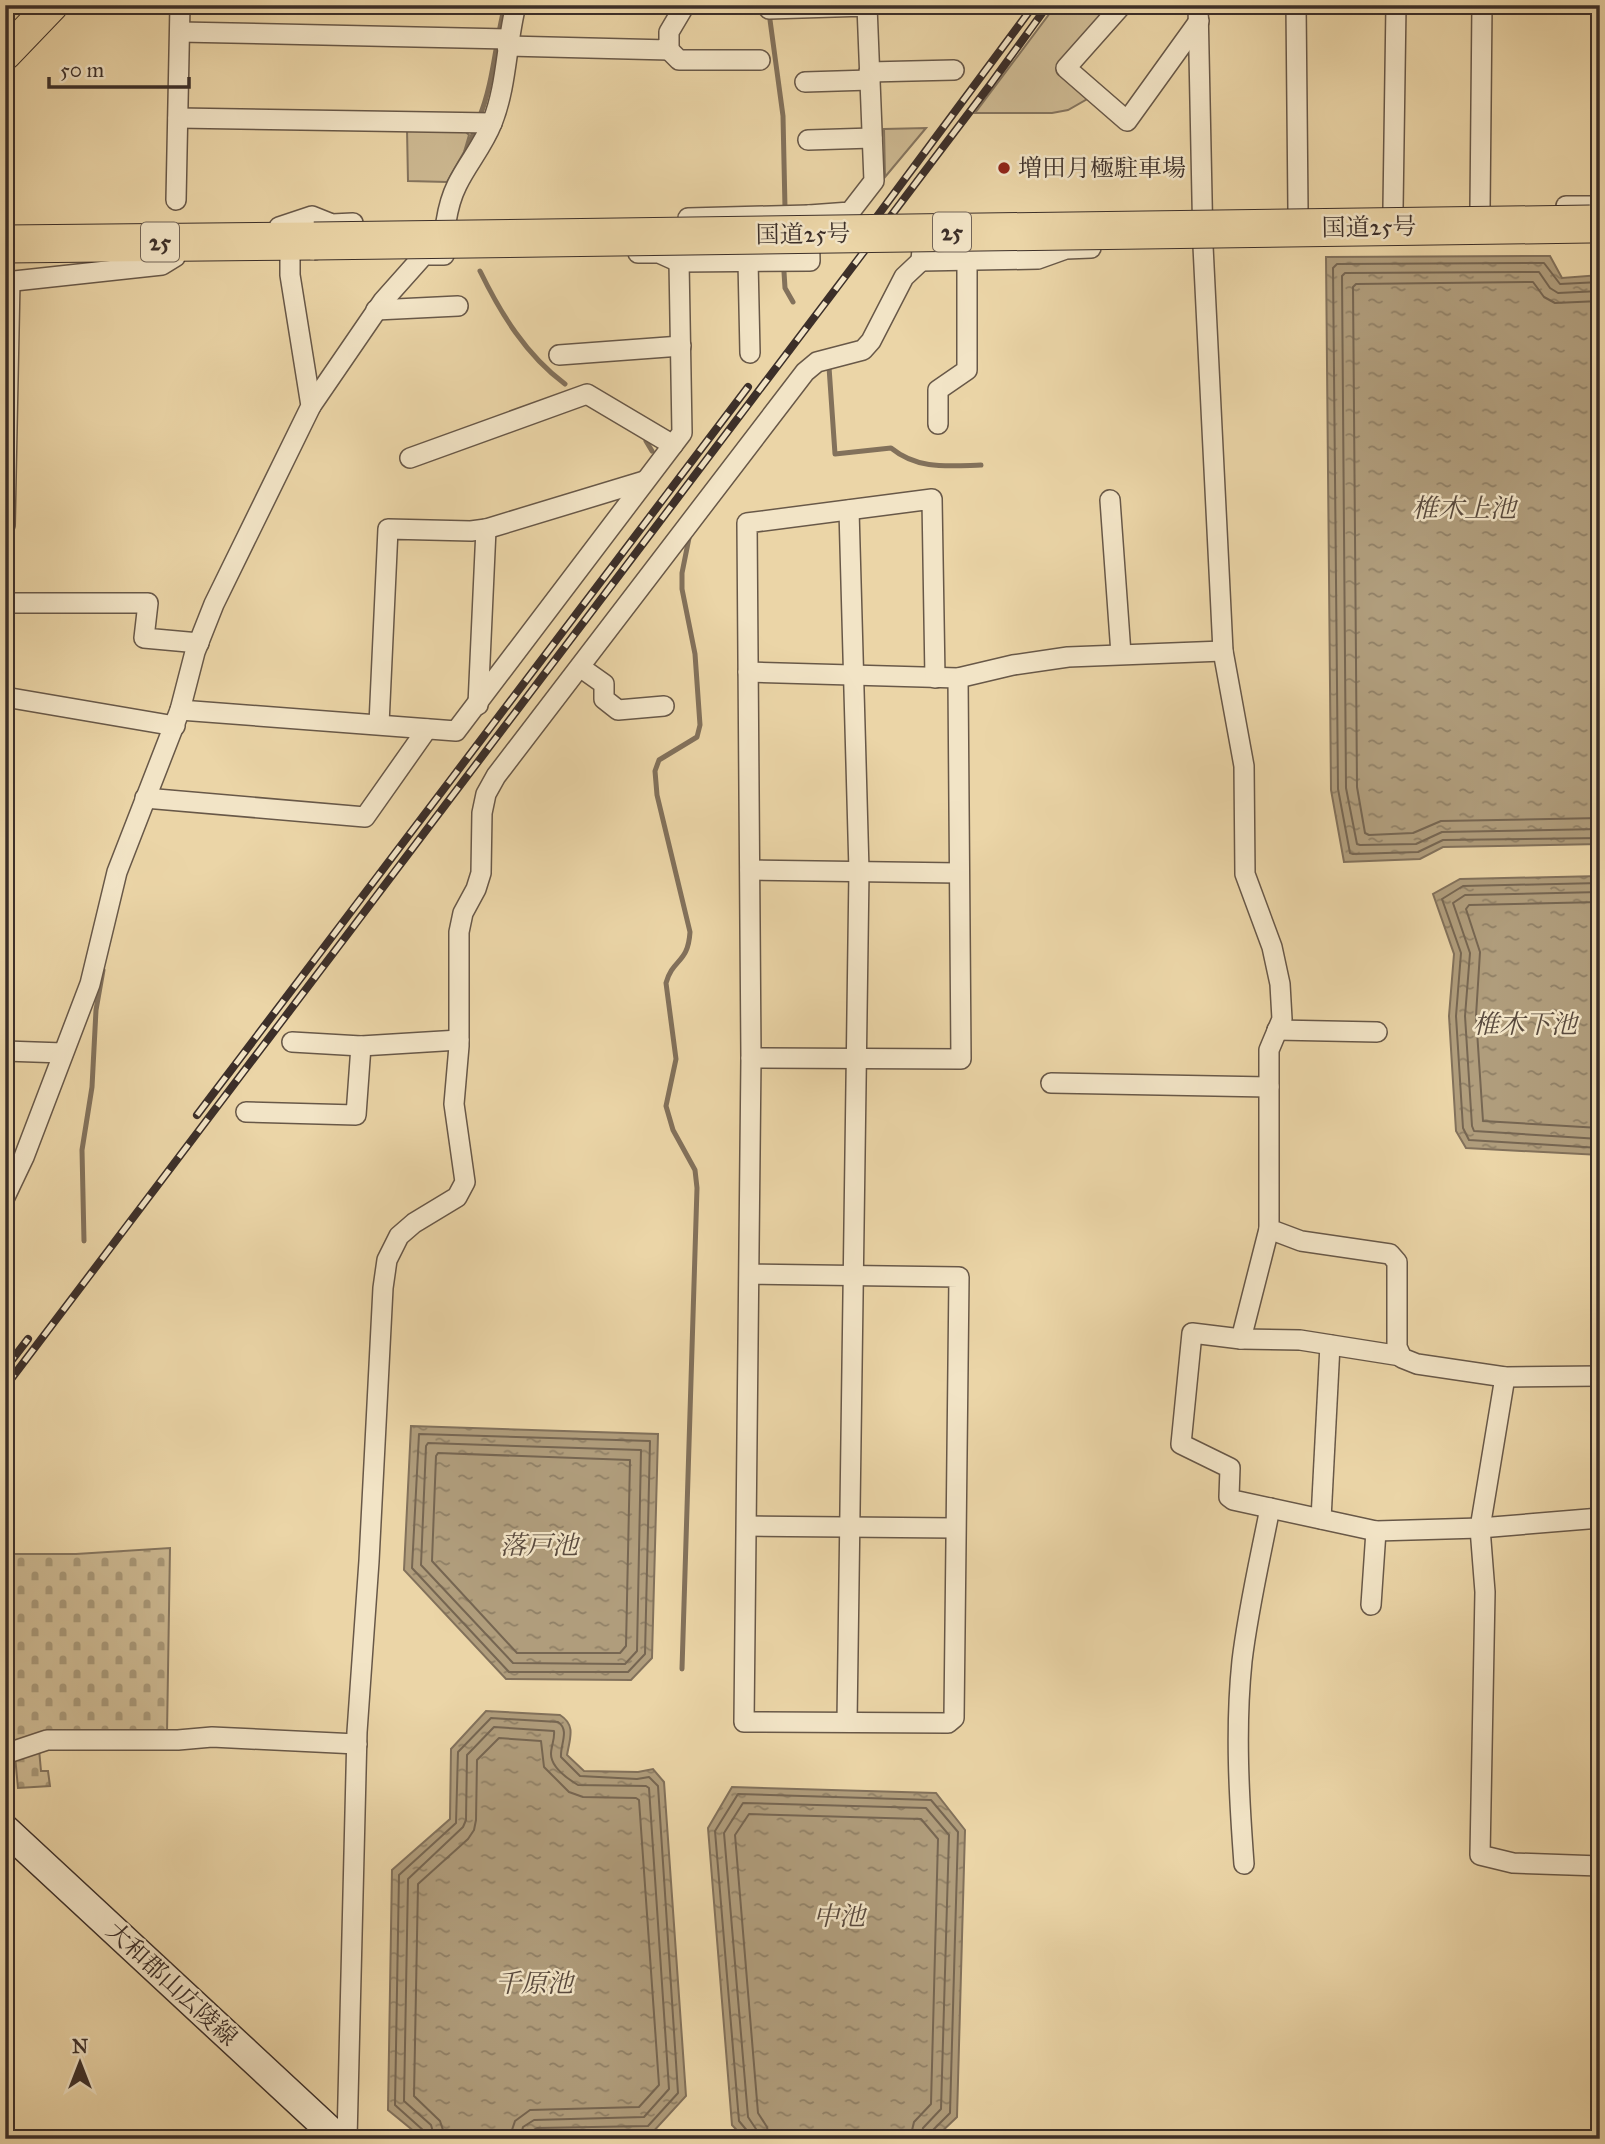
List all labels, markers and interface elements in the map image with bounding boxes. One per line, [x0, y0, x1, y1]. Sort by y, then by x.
scale bar [49, 46, 189, 90]
text: 50 m [60, 57, 105, 83]
place label: 増田月極駐車場 [1018, 153, 1186, 183]
marker: 増田月極駐車場 [996, 160, 1012, 176]
street label: 国道25号 [1321, 211, 1417, 243]
road number: 25 [933, 213, 971, 252]
street label: 国道25号 [755, 218, 851, 250]
road number: 25 [141, 222, 179, 262]
water label: 椎木上池 [1412, 492, 1519, 524]
water label: 椎木下池 [1473, 1008, 1580, 1040]
water label: 落戸池 [500, 1529, 581, 1561]
water label: 中池 [813, 1900, 868, 1932]
street label: 大和郡山広陵線 [100, 1916, 244, 2052]
water label: 千原池 [495, 1967, 576, 1999]
north arrow [46, 2028, 116, 2098]
text: N [72, 2035, 88, 2058]

